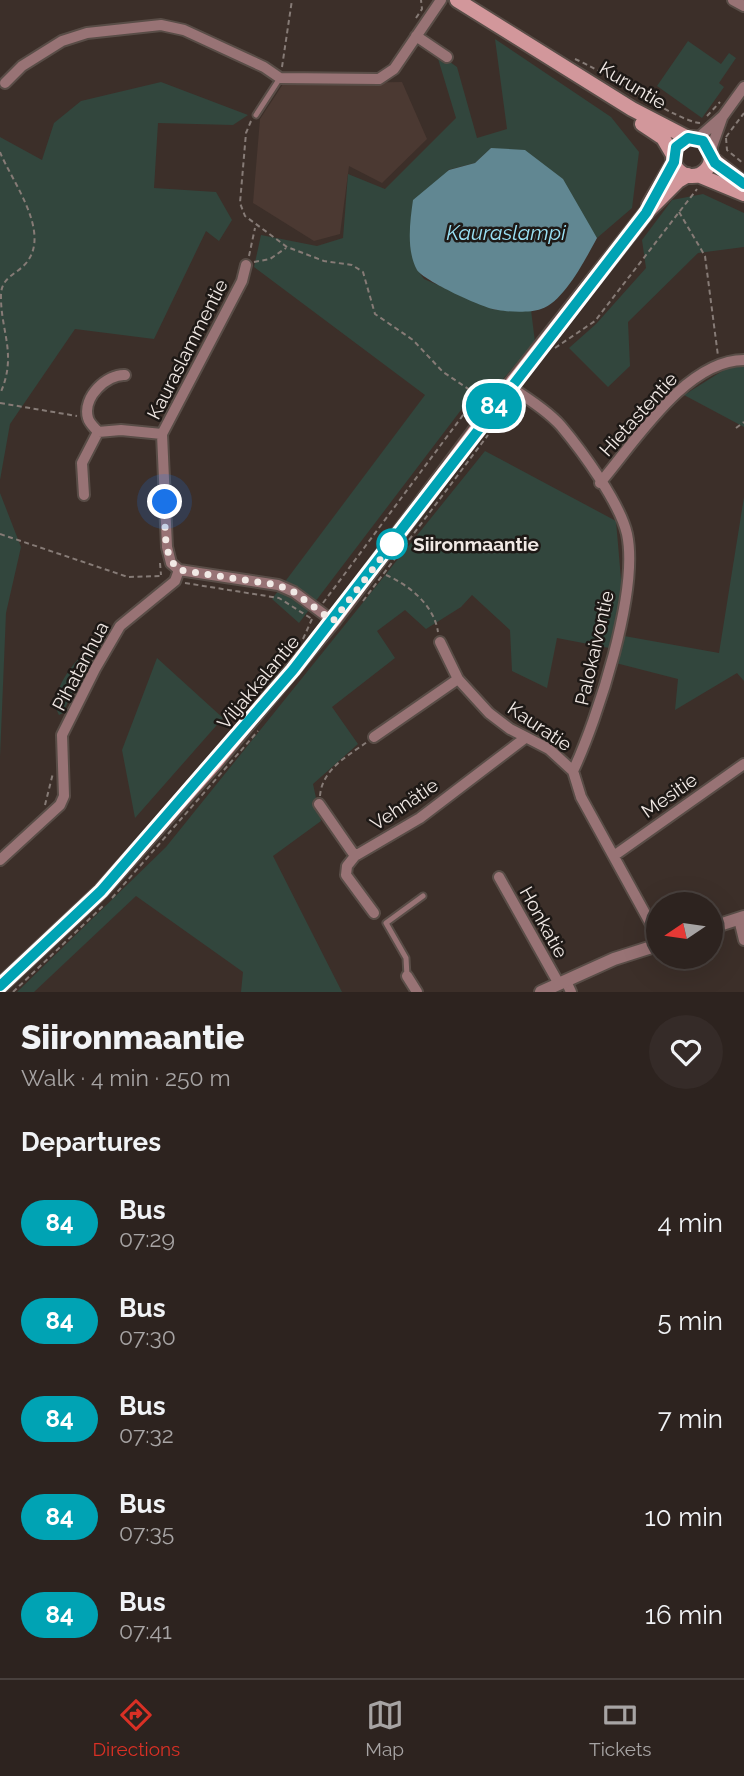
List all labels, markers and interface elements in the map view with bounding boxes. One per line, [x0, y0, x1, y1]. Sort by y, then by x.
street label: Kuruntie [596, 57, 670, 113]
water label: Kauraslampi [446, 220, 566, 245]
street label: Kauraslammentie [142, 275, 232, 423]
street label: Hietastentie [595, 368, 681, 460]
line badge: 84 [462, 383, 526, 429]
text: 84 [480, 391, 508, 420]
your location [147, 484, 182, 519]
marker: Siironmaantie [377, 529, 407, 559]
place label: Siironmaantie [413, 533, 539, 555]
street label: Palokaivontie [570, 589, 618, 707]
street label: Pihatanhua [47, 618, 113, 714]
street label: Viljakkalantie [212, 631, 304, 733]
street label: Kauratie [504, 697, 576, 755]
street label: Mesitie [637, 768, 701, 822]
street label: Vehnätie [366, 773, 442, 835]
street label: Honkatie [515, 882, 573, 962]
north arrow [646, 892, 723, 970]
map controls [646, 892, 723, 969]
button: heart [649, 1015, 723, 1089]
text: Siironmaantie [21, 1018, 244, 1057]
text: Walk · 4 min · 250 m [21, 1064, 231, 1091]
text: Departures [21, 1127, 161, 1157]
text: Bus [119, 1195, 166, 1225]
text: 84 [45, 1208, 74, 1237]
text: 4 min [657, 1208, 723, 1238]
text: 07:29 [119, 1225, 175, 1252]
text: Bus [119, 1293, 166, 1323]
text: 84 [45, 1306, 74, 1335]
text: 5 min [657, 1306, 723, 1336]
text: 07:30 [119, 1323, 176, 1350]
text: Bus [119, 1391, 166, 1421]
text: 84 [45, 1404, 74, 1433]
text: 7 min [658, 1404, 723, 1434]
text: 07:32 [119, 1421, 174, 1448]
text: Bus [119, 1489, 166, 1519]
text: 84 [45, 1502, 74, 1531]
text: 10 min [645, 1502, 723, 1532]
text: 07:35 [119, 1519, 174, 1546]
text: Bus [119, 1587, 166, 1617]
text: 84 [45, 1600, 74, 1629]
text: 16 min [645, 1600, 723, 1630]
text: 07:41 [119, 1617, 172, 1644]
tab: Directions [93, 1696, 180, 1760]
tab: Map [365, 1696, 404, 1760]
tab: Tickets [589, 1696, 651, 1760]

